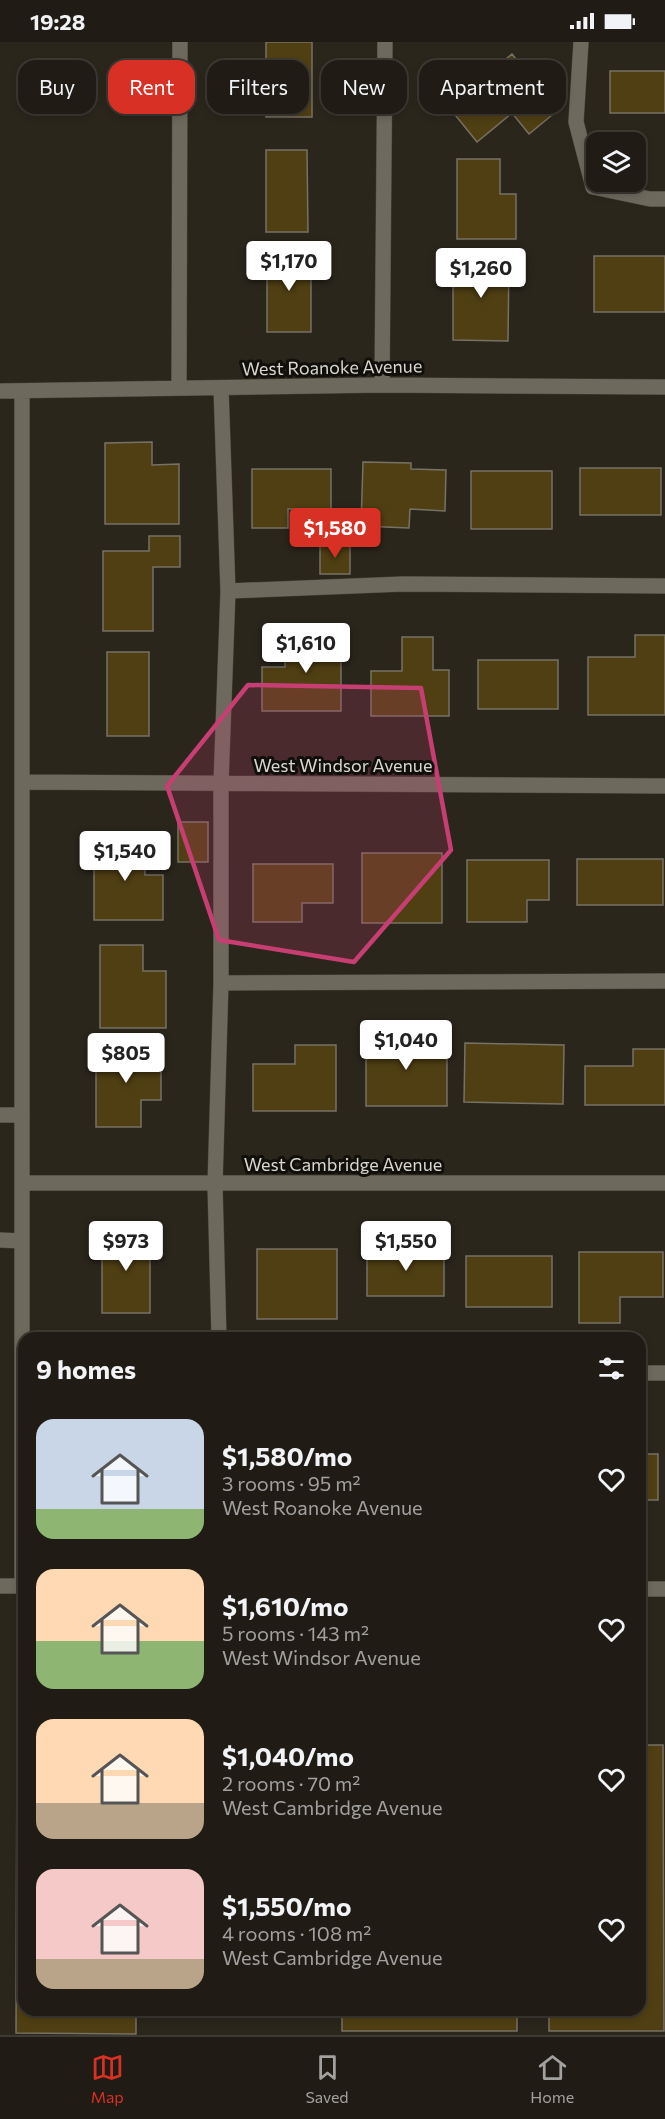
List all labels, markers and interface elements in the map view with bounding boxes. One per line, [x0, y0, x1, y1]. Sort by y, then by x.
text: 19:28 [30, 8, 85, 35]
chip: Buy [18, 60, 96, 114]
chip: Rent [108, 60, 195, 114]
chip: Filters [207, 60, 309, 114]
chip: New [321, 60, 407, 114]
chip: Apartment [419, 60, 566, 114]
map controls [586, 132, 646, 192]
button: layers [586, 132, 646, 192]
pin: $1,170 [240, 241, 338, 292]
text: $1,170 [260, 248, 318, 272]
pin: $1,260 [432, 248, 530, 299]
text: $1,260 [450, 255, 512, 279]
street label: West Roanoke Avenue [242, 354, 422, 380]
pin: $1,580 [286, 508, 384, 559]
text: $1,580 [304, 515, 366, 539]
pin: $1,610 [257, 623, 355, 674]
text: $1,610 [276, 630, 336, 654]
street label: West Windsor Avenue [254, 754, 432, 776]
pin: $1,540 [76, 831, 174, 882]
text: $1,540 [94, 838, 156, 862]
pin: $1,040 [357, 1020, 455, 1071]
text: $1,040 [374, 1027, 438, 1051]
pin: $805 [90, 1033, 162, 1084]
text: $805 [102, 1040, 150, 1064]
street label: West Cambridge Avenue [244, 1153, 442, 1175]
pin: $973 [90, 1221, 162, 1272]
pin: $1,550 [357, 1221, 455, 1272]
text: $973 [103, 1228, 149, 1252]
text: $1,550 [375, 1228, 437, 1252]
icon: filters [595, 1352, 628, 1385]
text: 9 homes [36, 1353, 136, 1384]
text: $1,580/mo [222, 1440, 352, 1471]
icon: home [84, 1443, 156, 1515]
icon: heart [595, 1463, 628, 1496]
text: 3 rooms · 95 m² [222, 1471, 361, 1495]
text: West Roanoke Avenue [222, 1495, 423, 1519]
text: $1,610/mo [222, 1590, 349, 1621]
icon: home [84, 1593, 156, 1665]
icon: heart [595, 1613, 628, 1646]
text: 5 rooms · 143 m² [222, 1621, 369, 1645]
text: West Windsor Avenue [222, 1645, 421, 1669]
text: $1,040/mo [222, 1740, 354, 1771]
icon: home [84, 1743, 156, 1815]
icon: heart [595, 1763, 628, 1796]
text: 2 rooms · 70 m² [222, 1771, 360, 1795]
text: West Cambridge Avenue [222, 1795, 442, 1819]
text: $1,550/mo [222, 1890, 351, 1921]
icon: home [84, 1893, 156, 1965]
icon: heart [595, 1913, 628, 1946]
text: 4 rooms · 108 m² [222, 1921, 371, 1945]
text: West Cambridge Avenue [222, 1945, 442, 1969]
tab: Map [91, 2051, 124, 2106]
tab: Saved [305, 2051, 349, 2106]
tab: Home [530, 2051, 574, 2106]

